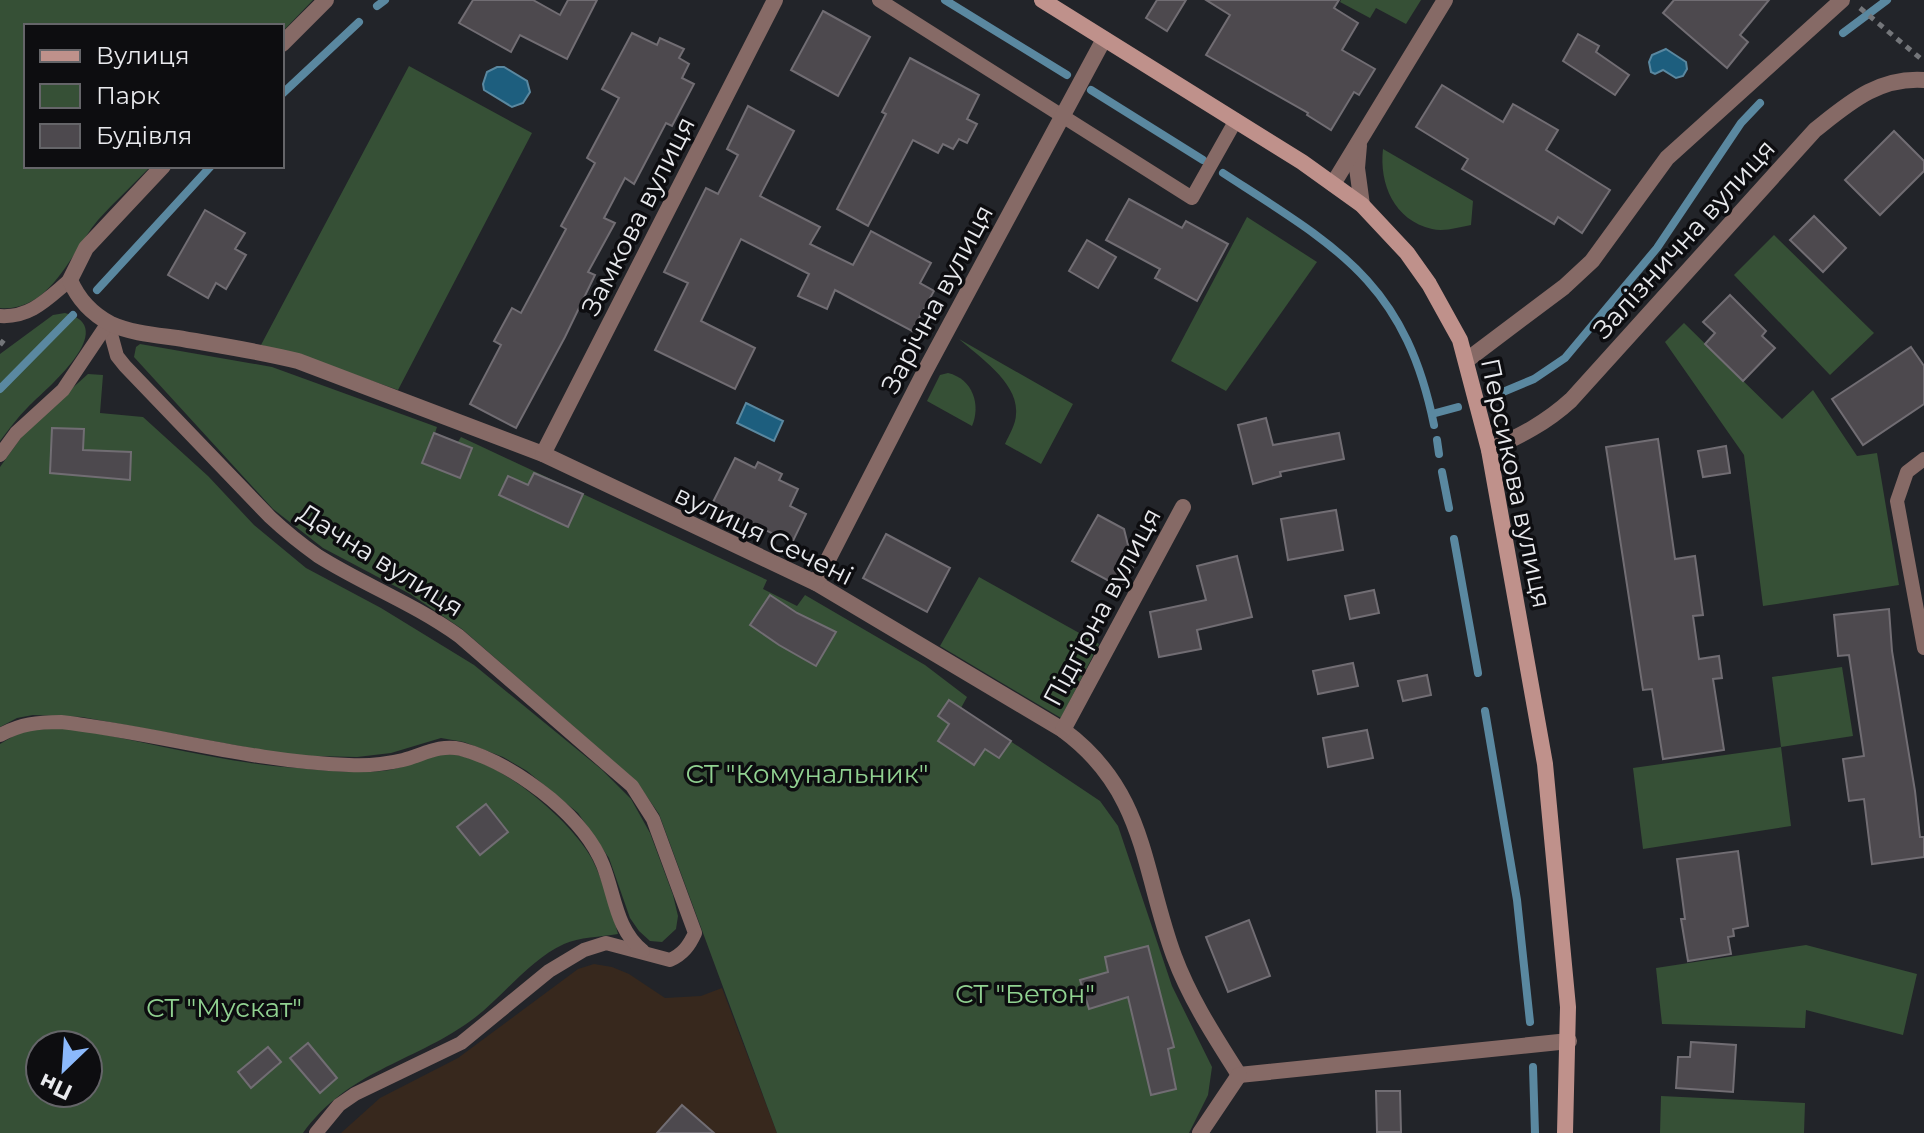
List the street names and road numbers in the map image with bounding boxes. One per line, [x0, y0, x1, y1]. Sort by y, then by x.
street label: Замкова вулиця [574, 111, 702, 321]
street label: Залізнична вулиця [1586, 133, 1782, 345]
street label: Зарічна вулиця [874, 199, 1000, 399]
street label: Персикова вулиця [1474, 355, 1558, 611]
street label: вулиця Сечені [669, 478, 859, 592]
street label: Дачна вулиця [293, 496, 469, 624]
street label: Підгірна вулиця [1036, 502, 1168, 712]

